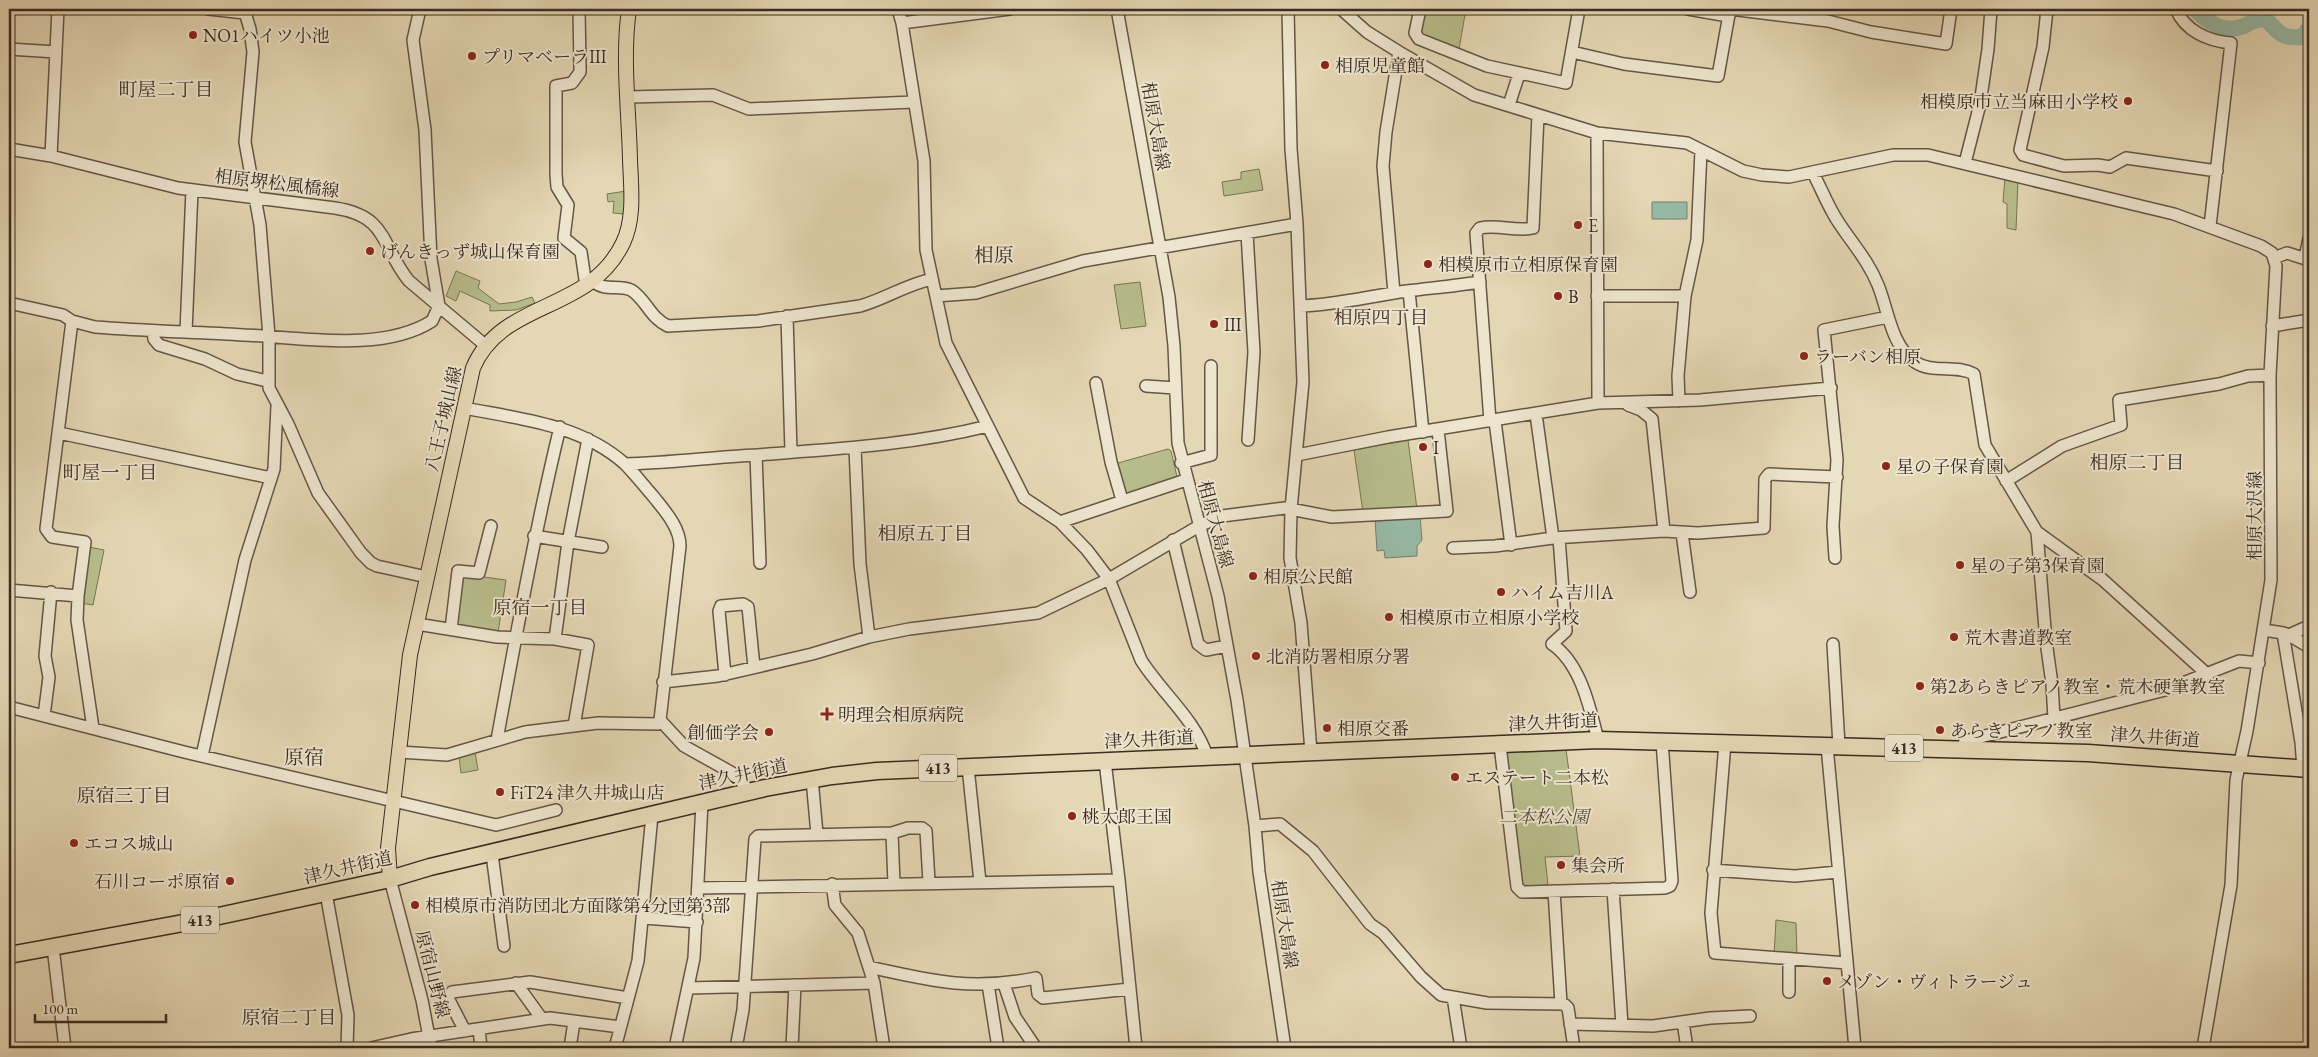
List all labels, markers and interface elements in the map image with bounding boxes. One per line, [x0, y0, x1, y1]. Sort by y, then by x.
place label: NO1ハイツ小池 [203, 24, 330, 47]
marker: NO1ハイツ小池 [187, 29, 199, 41]
place label: プリマベーラⅢ [482, 45, 607, 68]
marker: プリマベーラⅢ [466, 50, 478, 62]
place label: 相原児童館 [1335, 54, 1425, 77]
marker: 相原児童館 [1319, 59, 1331, 71]
district label: 町屋二丁目 [118, 77, 214, 102]
street label: 相原大島線 [1137, 80, 1175, 172]
place label: 相模原市立当麻田小学校 [1920, 90, 2118, 113]
marker: 相模原市立当麻田小学校 [2122, 95, 2134, 107]
street label: 相原堺松風橋線 [213, 164, 341, 202]
place label: E [1588, 214, 1598, 237]
marker: E [1572, 219, 1584, 231]
place label: げんきっず城山保育園 [380, 240, 560, 263]
district label: 相原 [974, 242, 1014, 268]
marker: げんきっず城山保育園 [364, 245, 376, 257]
place label: 相模原市立相原保育園 [1438, 253, 1618, 276]
marker: 相模原市立相原保育園 [1422, 258, 1434, 270]
place label: B [1568, 285, 1579, 308]
marker: B [1552, 290, 1564, 302]
district label: 相原四丁目 [1333, 305, 1429, 330]
place label: Ⅲ [1224, 313, 1242, 336]
marker: Ⅲ [1208, 318, 1220, 330]
place label: ラーバン相原 [1814, 345, 1921, 368]
marker: ラーバン相原 [1798, 350, 1810, 362]
street label: 八王子城山線 [420, 364, 466, 474]
place label: Ⅰ [1433, 436, 1439, 459]
marker: Ⅰ [1417, 441, 1429, 453]
district label: 相原二丁目 [2089, 450, 2185, 475]
place label: 星の子保育園 [1896, 455, 2004, 478]
district label: 町屋一丁目 [62, 460, 158, 485]
marker: 星の子保育園 [1880, 460, 1892, 472]
street label: 相原大沢線 [2243, 471, 2266, 561]
street label: 相原大島線 [1193, 478, 1239, 570]
district label: 相原五丁目 [877, 521, 973, 546]
place label: 星の子第3保育園 [1970, 554, 2105, 577]
marker: 星の子第3保育園 [1954, 559, 1966, 571]
place label: 相原公民館 [1263, 565, 1353, 588]
marker: 相原公民館 [1247, 570, 1259, 582]
place label: ハイム吉川A [1511, 581, 1614, 604]
marker: ハイム吉川A [1495, 586, 1507, 598]
district label: 原宿一丁目 [492, 595, 588, 620]
place label: 相模原市立相原小学校 [1399, 606, 1579, 629]
marker: 相模原市立相原小学校 [1383, 611, 1395, 623]
place label: 荒木書道教室 [1964, 626, 2072, 649]
marker: 荒木書道教室 [1948, 631, 1960, 643]
place label: 北消防署相原分署 [1266, 645, 1410, 668]
marker: 北消防署相原分署 [1250, 650, 1262, 662]
place label: 第2あらきピアノ教室・荒木硬筆教室 [1930, 675, 2225, 698]
marker: 第2あらきピアノ教室・荒木硬筆教室 [1914, 680, 1926, 692]
place label: 明理会相原病院 [838, 703, 964, 726]
marker: 明理会相原病院 [820, 707, 834, 721]
street label: 津久井街道 [1507, 708, 1599, 736]
place label: 相原交番 [1337, 717, 1409, 740]
place label: あらきピアノ教室 [1950, 719, 2093, 742]
place label: 創価学会 [687, 721, 759, 744]
marker: 相原交番 [1321, 722, 1333, 734]
street label: 津久井街道 [2109, 722, 2201, 752]
marker: あらきピアノ教室 [1934, 724, 1946, 736]
street label: 津久井街道 [1103, 725, 1195, 753]
marker: 創価学会 [763, 726, 775, 738]
road number: 413 [1885, 734, 1923, 761]
district label: 原宿 [284, 744, 324, 770]
street label: 津久井街道 [697, 753, 789, 795]
road number: 413 [919, 754, 957, 781]
place label: エステート二本松 [1465, 766, 1609, 789]
marker: エステート二本松 [1449, 771, 1461, 783]
place label: FiT24 津久井城山店 [510, 781, 665, 804]
district label: 原宿三丁目 [76, 783, 172, 808]
marker: FiT24 津久井城山店 [494, 786, 506, 798]
place label: 桃太郎王国 [1082, 805, 1172, 828]
park label: 二本松公園 [1499, 805, 1592, 828]
marker: 桃太郎王国 [1066, 810, 1078, 822]
place label: エコス城山 [84, 832, 174, 855]
marker: エコス城山 [68, 837, 80, 849]
street label: 津久井街道 [302, 846, 394, 888]
place label: 集会所 [1571, 854, 1625, 877]
marker: 集会所 [1555, 859, 1567, 871]
place label: 石川コーポ原宿 [94, 870, 220, 893]
marker: 石川コーポ原宿 [224, 875, 236, 887]
street label: 相原大島線 [1267, 878, 1303, 970]
place label: 相模原市消防団北方面隊第4分団第3部 [425, 894, 730, 917]
marker: 相模原市消防団北方面隊第4分団第3部 [409, 899, 421, 911]
road number: 413 [181, 906, 219, 934]
street label: 原宿山野線 [411, 928, 455, 1020]
place label: メゾン・ヴィトラージュ [1837, 970, 2033, 993]
marker: メゾン・ヴィトラージュ [1821, 975, 1833, 987]
scale bar [35, 992, 166, 1024]
text: 100 m [42, 999, 79, 1018]
district label: 原宿二丁目 [241, 1005, 337, 1030]

